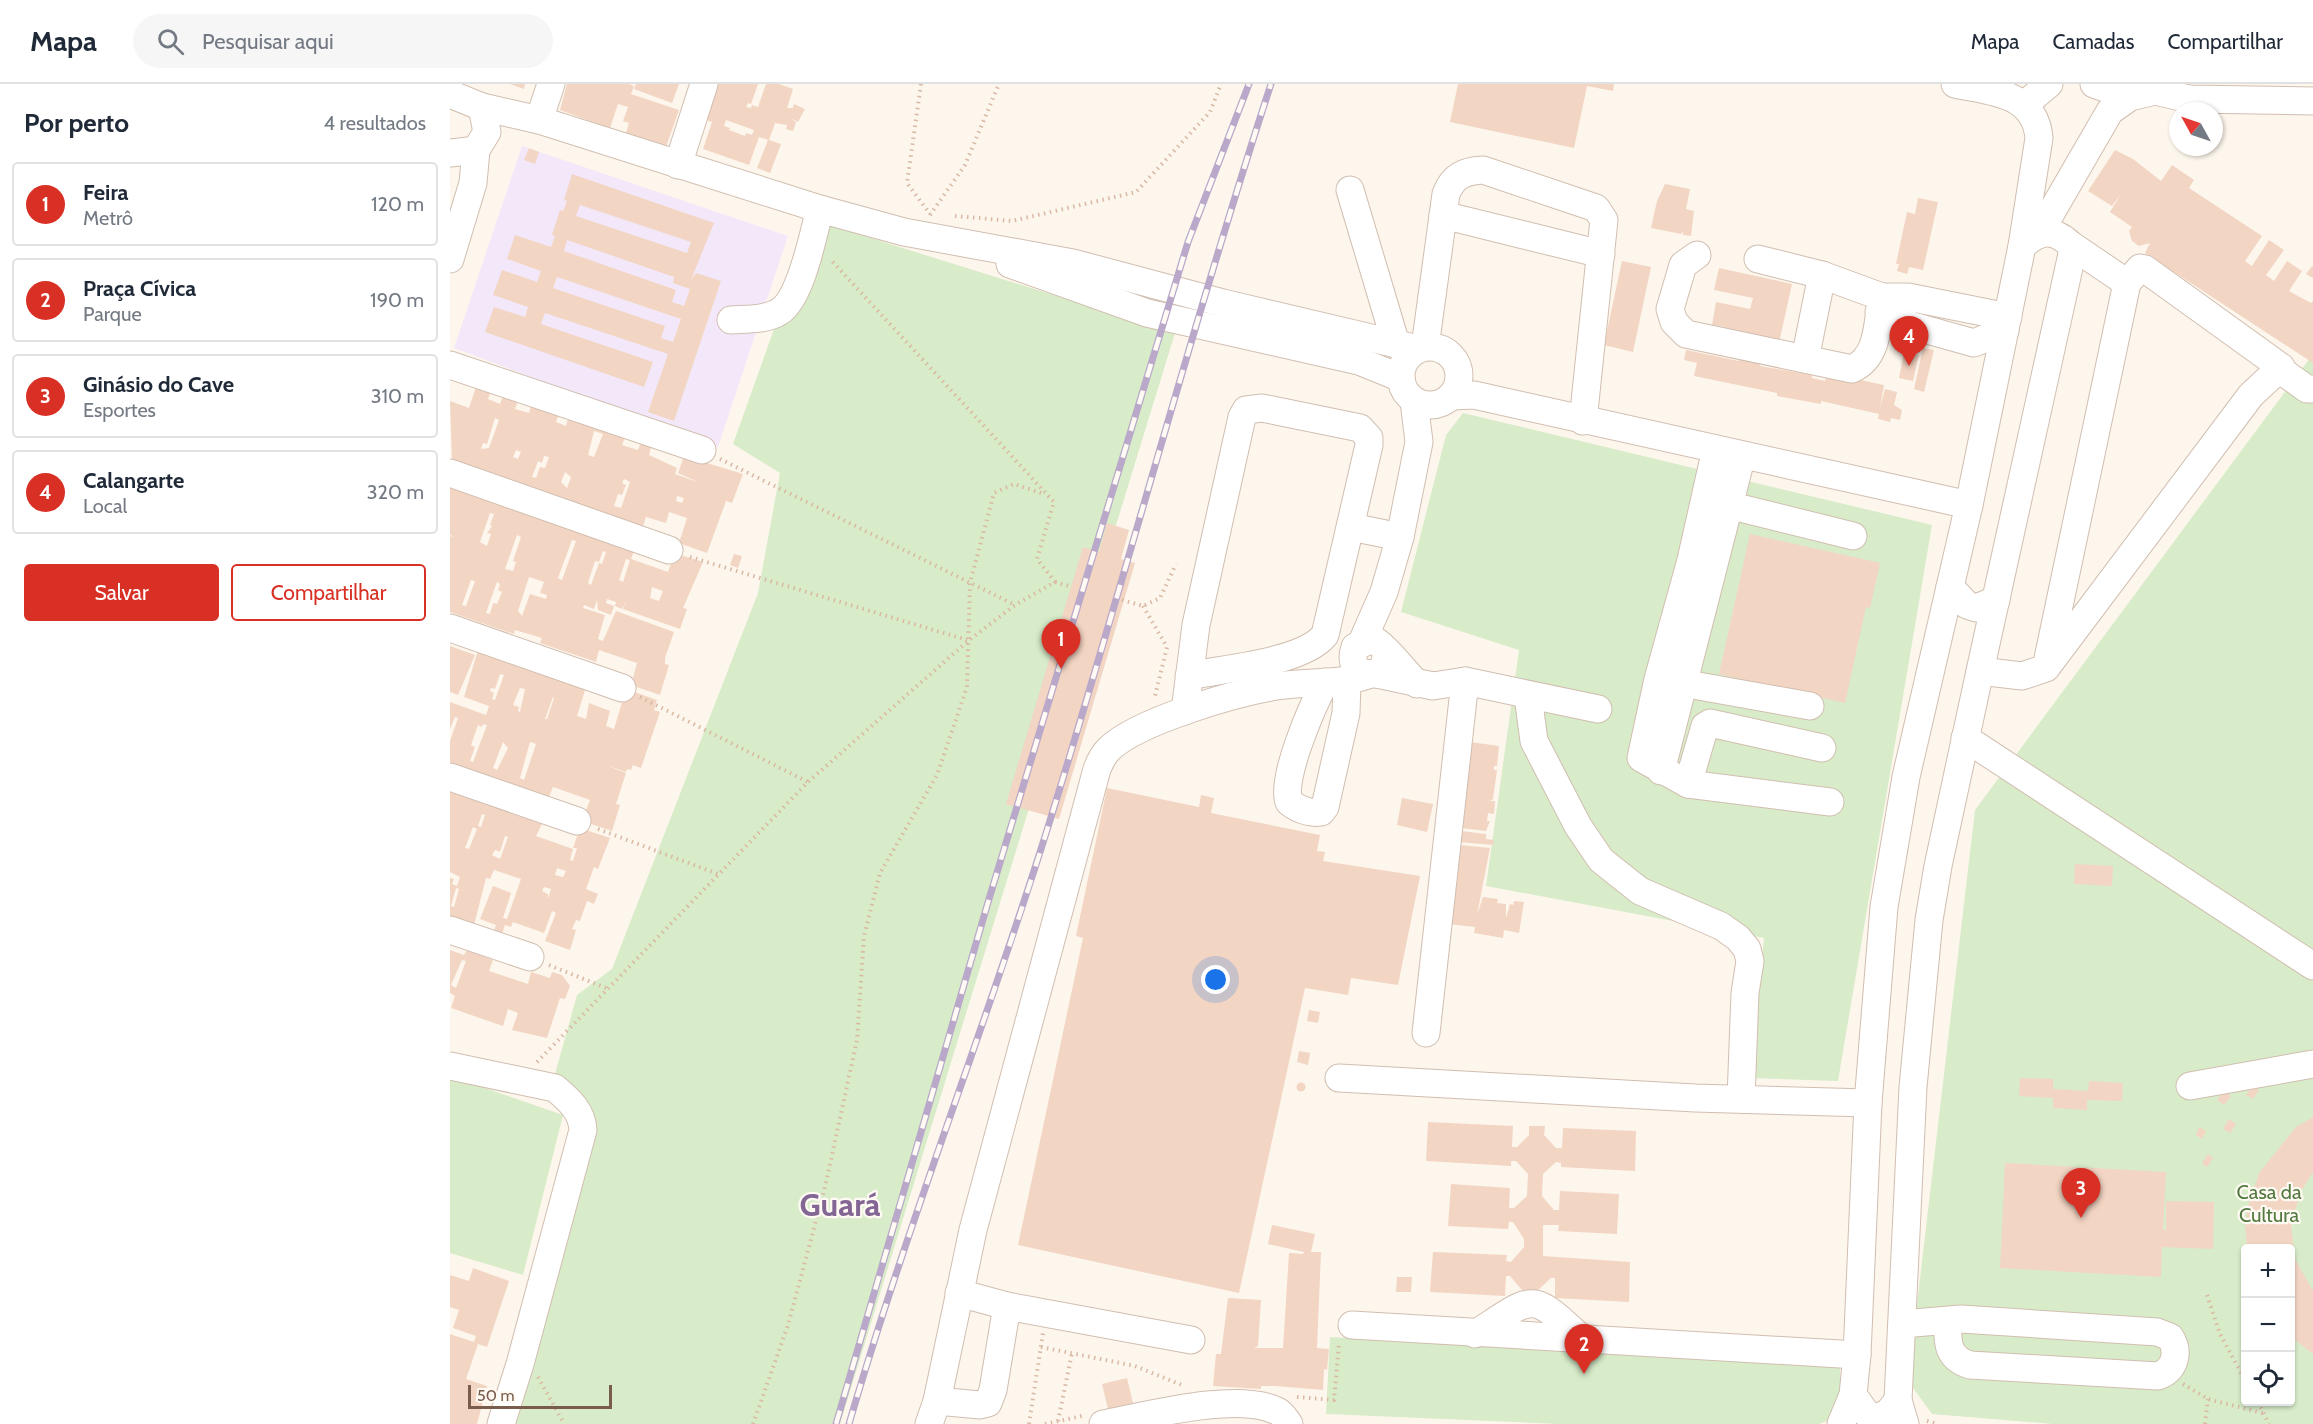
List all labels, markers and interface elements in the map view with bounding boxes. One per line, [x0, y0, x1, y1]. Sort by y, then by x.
search box [133, 14, 553, 68]
text: Mapa [30, 24, 97, 58]
icon: search [154, 25, 187, 58]
text: Pesquisar aqui [202, 28, 334, 55]
text: Mapa [1971, 29, 2019, 54]
text: Camadas [2052, 29, 2134, 54]
text: Compartilhar [2167, 29, 2283, 54]
north arrow [2169, 102, 2223, 156]
text: Por perto [24, 107, 129, 139]
text: 4 resultados [324, 111, 426, 135]
text: Feira [83, 179, 128, 206]
text: 1 [42, 192, 49, 216]
text: 120 m [371, 192, 424, 216]
text: Metrô [83, 206, 133, 230]
text: Praça Cívica [83, 275, 196, 302]
text: 2 [40, 288, 51, 312]
text: 190 m [370, 288, 424, 312]
text: Parque [83, 302, 142, 326]
pin: 4 [1890, 316, 1928, 366]
text: Ginásio do Cave [83, 371, 234, 398]
text: 3 [40, 384, 51, 408]
text: 310 m [371, 384, 424, 408]
text: Esportes [83, 398, 156, 422]
text: Calangarte [83, 467, 184, 494]
text: 4 [39, 480, 52, 504]
text: 320 m [367, 480, 424, 504]
text: Local [83, 494, 127, 518]
button: Salvar [24, 564, 219, 621]
button: Compartilhar [231, 564, 426, 621]
pin: 1 [1042, 620, 1080, 669]
your location [1201, 965, 1230, 994]
pin: 3 [2062, 1168, 2100, 1218]
park label: Casa da Cultura [2237, 1180, 2302, 1227]
district label: Guará [800, 1185, 881, 1224]
map controls [2241, 1244, 2295, 1406]
button: + [2241, 1244, 2295, 1298]
button: − [2241, 1298, 2295, 1352]
pin: 2 [1564, 1324, 1604, 1374]
button: locate [2241, 1352, 2295, 1406]
scale bar [468, 1382, 612, 1410]
text: 50 m [477, 1386, 514, 1405]

